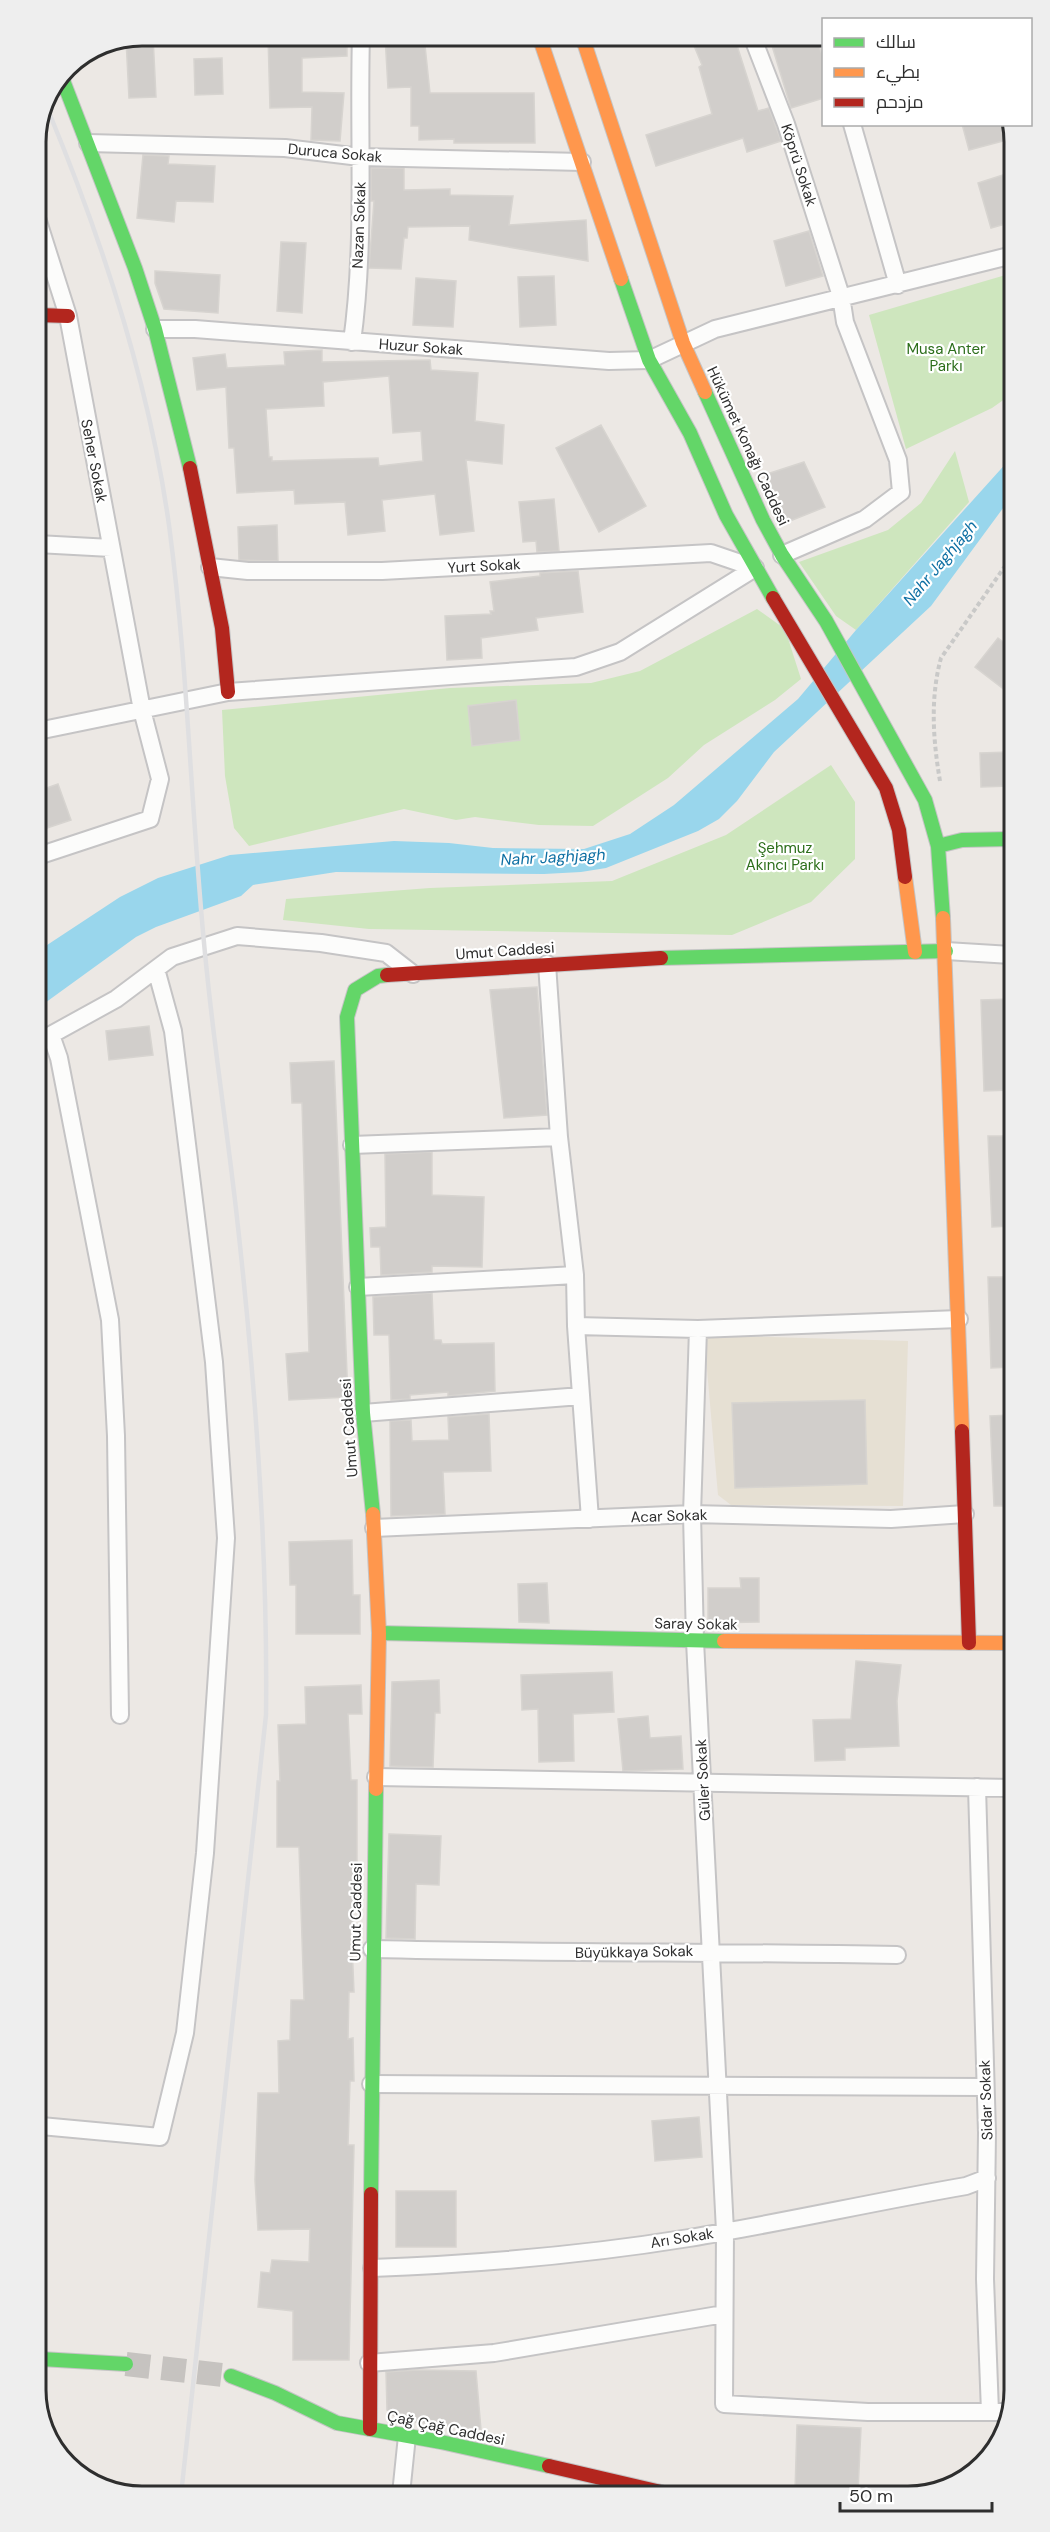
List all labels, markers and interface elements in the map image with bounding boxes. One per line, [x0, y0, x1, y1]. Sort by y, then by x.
legend [822, 18, 1032, 126]
text: سالك [876, 30, 916, 54]
text: بطيء [876, 60, 920, 86]
text: مزدحم [876, 90, 924, 114]
street label: Köprü Sokak [776, 121, 822, 209]
street label: Duruca Sokak [287, 139, 383, 167]
street label: Nazan Sokak [347, 181, 371, 269]
street label: Huzur Sokak [378, 334, 464, 360]
park label: Musa Anter Parkı [906, 339, 986, 376]
street label: Hükümet Konağı Caddesi [702, 363, 794, 529]
street label: Seher Sokak [76, 418, 112, 505]
water label: Nahr Jaghjagh [898, 516, 982, 610]
street label: Yurt Sokak [447, 554, 521, 578]
park label: Şehmuz Akıncı Parkı [746, 838, 824, 875]
water label: Nahr Jaghjagh [500, 844, 606, 870]
street label: Umut Caddesi [455, 938, 555, 964]
street label: Umut Caddesi [336, 1378, 362, 1478]
street label: Acar Sokak [630, 1505, 708, 1527]
street label: Saray Sokak [654, 1613, 738, 1635]
street label: Güler Sokak [691, 1738, 715, 1822]
street label: Umut Caddesi [345, 1862, 367, 1962]
street label: Büyükkaya Sokak [575, 1941, 694, 1963]
street label: Sidar Sokak [975, 2059, 997, 2140]
street label: Arı Sokak [649, 2223, 715, 2253]
street label: Çağ Çağ Caddesi [385, 2406, 507, 2450]
scale bar [840, 2475, 992, 2513]
text: 50 m [849, 2484, 893, 2508]

